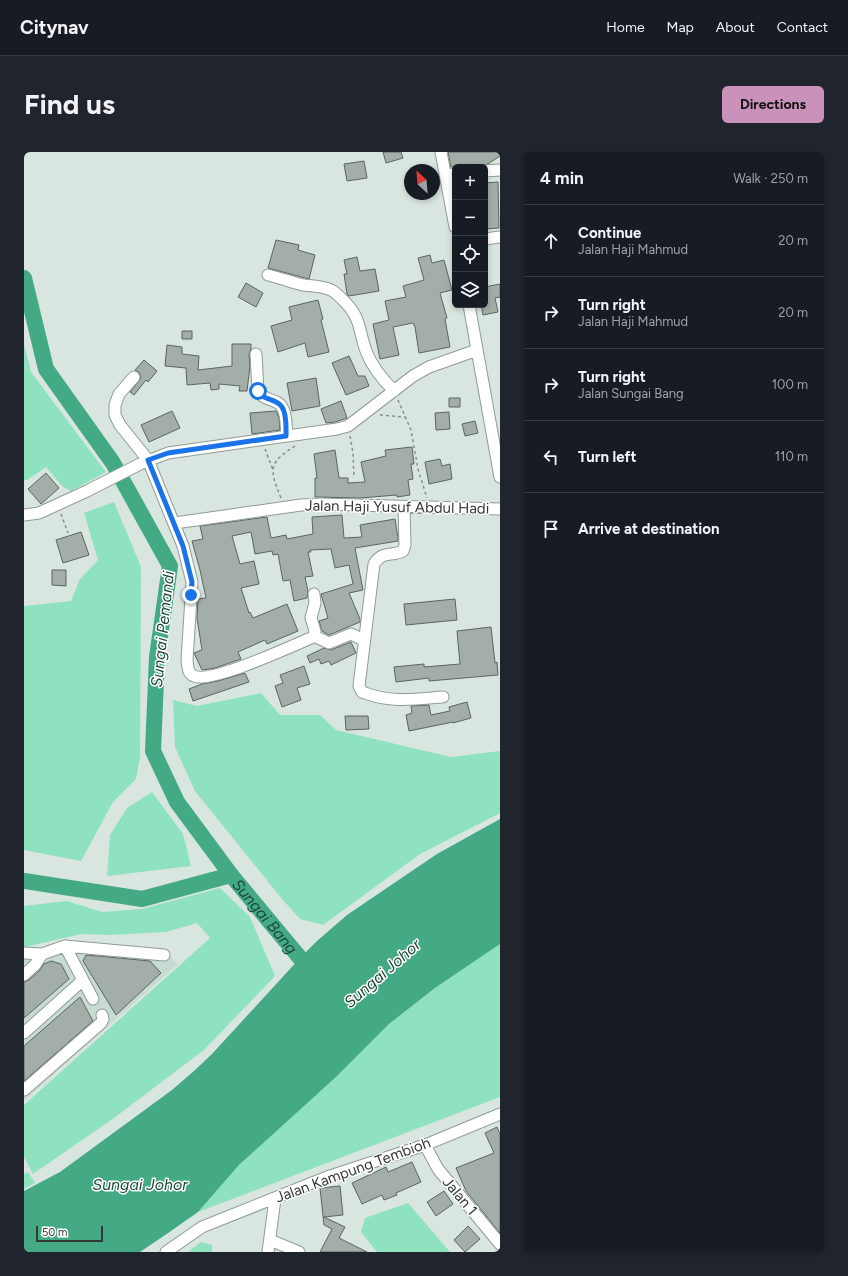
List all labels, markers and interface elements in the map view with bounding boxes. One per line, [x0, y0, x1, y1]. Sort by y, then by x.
text: Citynav [20, 16, 89, 39]
text: Home [606, 19, 645, 36]
text: Map [667, 19, 694, 36]
text: About [716, 19, 755, 36]
text: Contact [777, 19, 828, 36]
button: Directions [722, 86, 824, 123]
text: Find us [24, 87, 115, 121]
north arrow [404, 164, 440, 200]
map controls [452, 164, 488, 308]
button: + [452, 164, 488, 200]
text: 4 min [540, 168, 584, 188]
text: Walk · 250 m [733, 171, 808, 186]
button: − [452, 200, 488, 236]
text: Continue [578, 224, 641, 242]
icon: ahead [540, 230, 562, 252]
text: 20 m [778, 233, 808, 248]
button: locate [452, 236, 488, 272]
text: Jalan Haji Mahmud [578, 242, 688, 257]
button: layers [452, 272, 488, 308]
text: Turn right [578, 296, 646, 314]
icon: right [540, 302, 562, 324]
text: 20 m [778, 305, 808, 320]
text: Jalan Haji Mahmud [578, 314, 688, 329]
text: Turn right [578, 368, 646, 386]
icon: right [540, 374, 562, 396]
text: 100 m [772, 377, 808, 392]
route start [249, 382, 267, 400]
text: Jalan Sungai Bang [578, 386, 684, 401]
icon: left [540, 446, 562, 468]
text: Turn left [578, 448, 636, 466]
text: 110 m [775, 449, 808, 464]
street label: Jalan Haji Yusuf Abdul Hadi [305, 496, 489, 518]
icon: arrive [540, 518, 562, 540]
text: Arrive at destination [578, 520, 719, 538]
water label: Sungai Pemandi [147, 570, 178, 688]
route end [182, 586, 200, 604]
water label: Sungai Bang [228, 875, 301, 958]
water label: Sungai Johor [340, 935, 425, 1012]
street label: Jalan Kampung Tembioh [273, 1134, 433, 1206]
street label: Jalan 1 [439, 1173, 481, 1219]
water label: Sungai Johor [92, 1175, 188, 1194]
scale bar [36, 1224, 103, 1243]
text: 50 m [42, 1226, 67, 1239]

